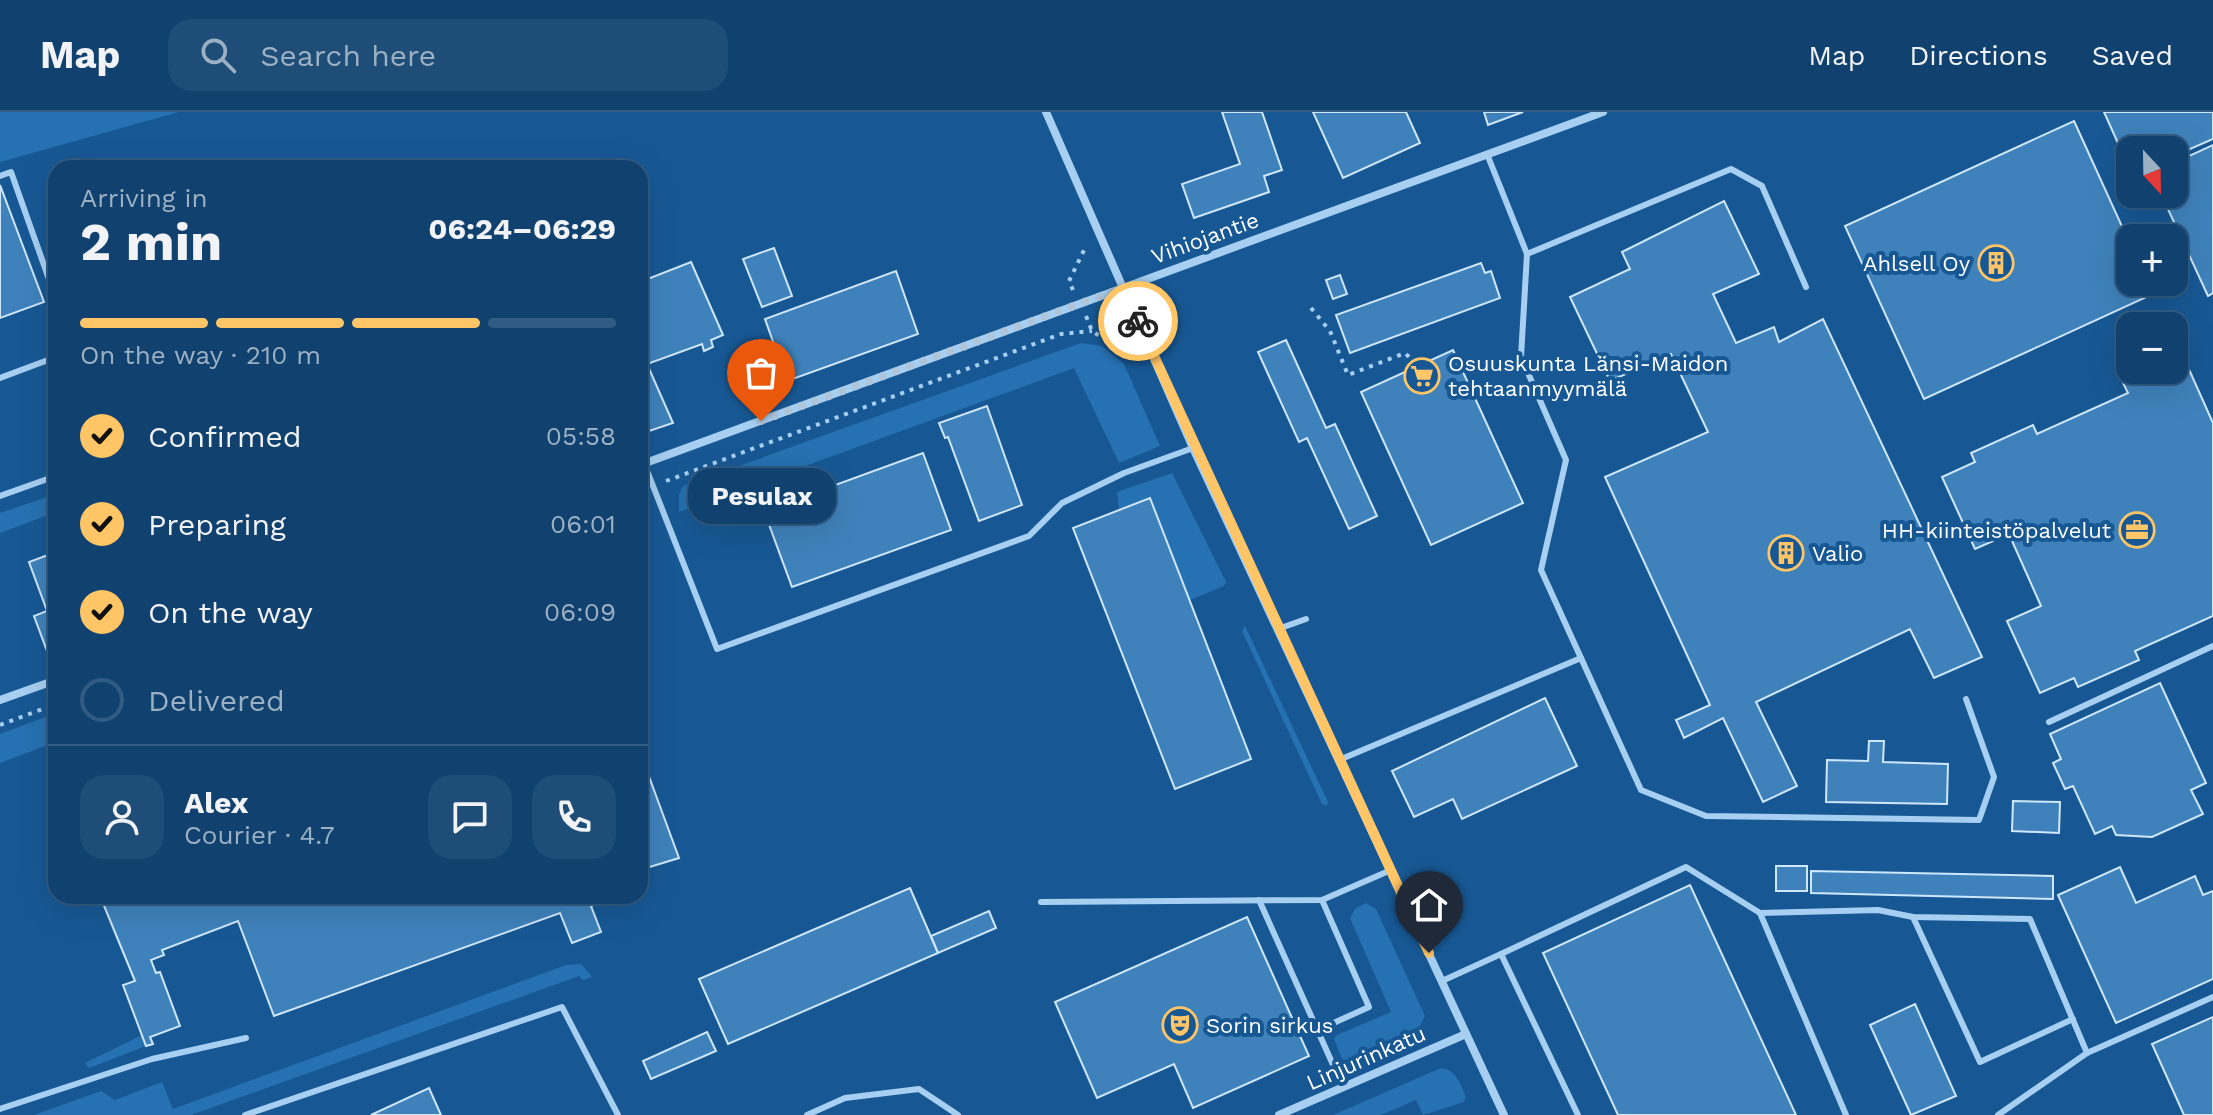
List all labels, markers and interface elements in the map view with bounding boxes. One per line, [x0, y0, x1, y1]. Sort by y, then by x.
search box [168, 19, 728, 91]
text: Map [40, 33, 120, 77]
icon: search [196, 33, 240, 77]
text: Search here [260, 38, 436, 73]
text: Map [1808, 39, 1865, 72]
text: Directions [1909, 39, 2048, 72]
text: Saved [2092, 39, 2173, 72]
north arrow [2116, 136, 2188, 208]
map controls [2116, 136, 2188, 384]
text: Arriving in [80, 183, 208, 213]
street label: Vihiojantie [1148, 207, 1262, 269]
text: 06:24–06:29 [428, 211, 616, 246]
text: 2 min [80, 212, 222, 273]
button: + [2116, 224, 2188, 296]
building icon: Ahlsell Oy [1977, 244, 2015, 282]
place label: Ahlsell Oy [1863, 251, 1971, 276]
courier [1098, 281, 1178, 361]
icon: bike [1116, 299, 1160, 343]
button: − [2116, 312, 2188, 384]
pin [727, 339, 795, 421]
text: On the way · 210 m [80, 340, 321, 370]
icon: bag [739, 351, 783, 395]
place label: Osuuskunta Länsi-Maidon tehtaanmyymälä [1448, 351, 1728, 401]
supermarket icon: Osuuskunta Länsi-Maidon tehtaanmyymälä [1403, 357, 1441, 395]
icon: check [80, 414, 124, 458]
text: Confirmed [148, 419, 302, 454]
text: 05:58 [546, 421, 616, 451]
callout: Pesulax [687, 469, 835, 525]
text: Pesulax [711, 481, 813, 511]
icon: check [80, 502, 124, 546]
text: Preparing [148, 507, 286, 542]
text: 06:01 [550, 509, 616, 539]
office icon: HH-kiinteistöpalvelut [2118, 511, 2156, 549]
place label: HH-kiinteistöpalvelut [1882, 518, 2111, 543]
building icon: Valio [1767, 534, 1805, 572]
place label: Valio [1812, 541, 1863, 566]
icon: check [80, 590, 124, 634]
text: On the way [148, 595, 313, 630]
text: 06:09 [544, 597, 616, 627]
text: Delivered [148, 683, 285, 718]
button: person [80, 775, 164, 859]
button: chat [428, 775, 512, 859]
button: phone [532, 775, 616, 859]
text: Alex [184, 785, 248, 820]
text: Courier · 4.7 [184, 820, 334, 850]
pin [1395, 871, 1463, 953]
icon: home [1407, 883, 1451, 927]
theatre icon: Sorin sirkus [1161, 1006, 1199, 1044]
place label: Sorin sirkus [1206, 1013, 1333, 1038]
street label: Linjurinkatu [1303, 1021, 1429, 1095]

